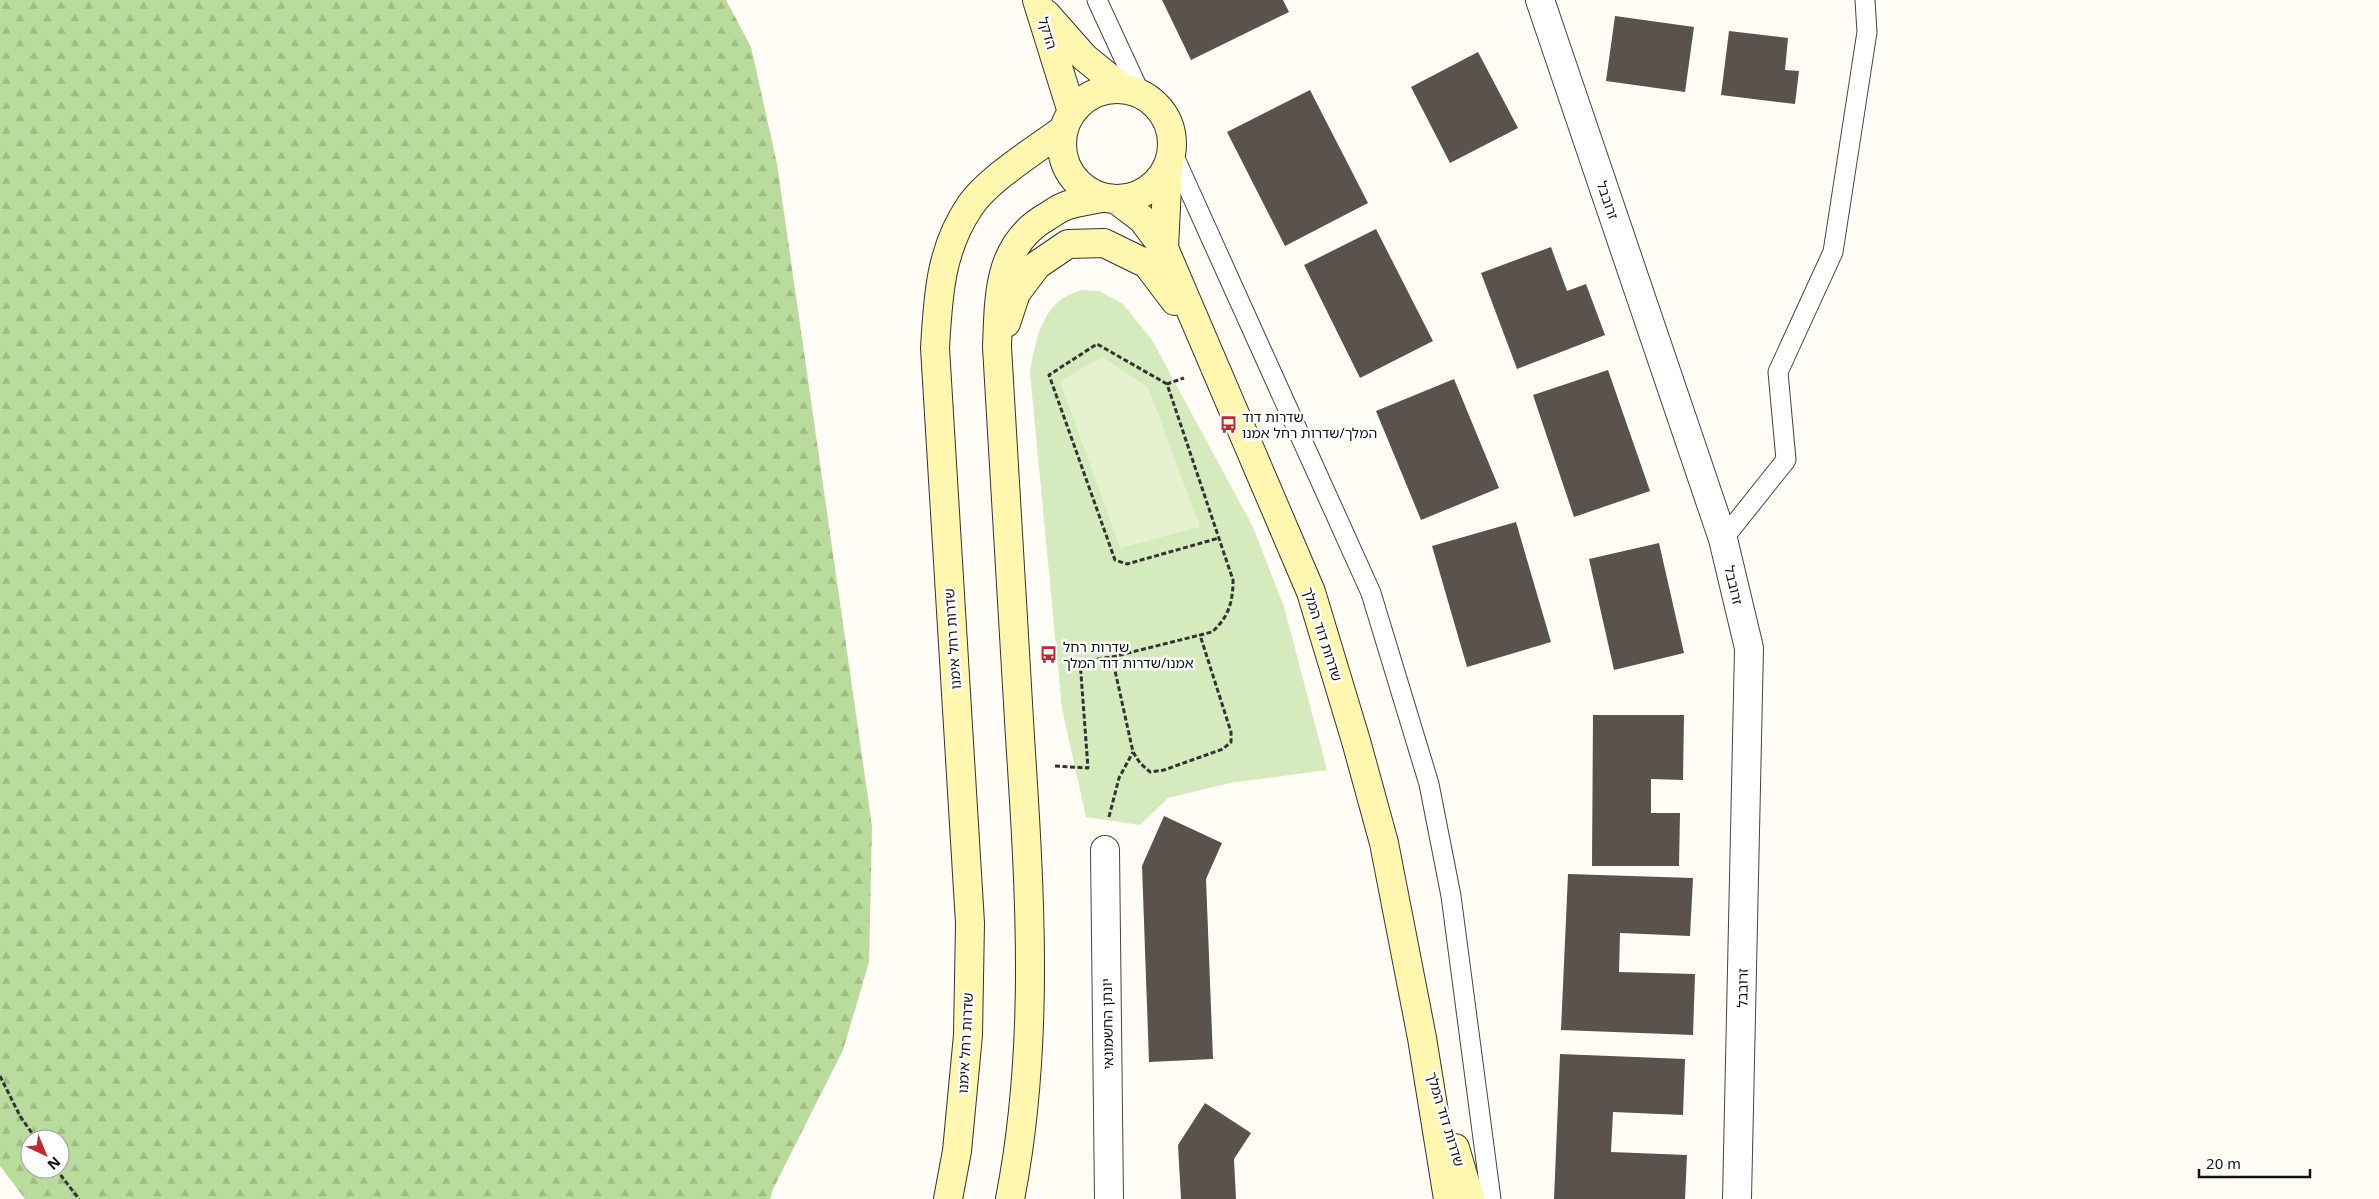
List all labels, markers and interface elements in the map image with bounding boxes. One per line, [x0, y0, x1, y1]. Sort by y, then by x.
street label: הדקל [1034, 15, 1062, 51]
street label: זרובבל [1593, 178, 1624, 222]
place label: שדרות דוד המלך/שדרות רחל אמנו [1242, 407, 1377, 442]
bus stop icon: שדרות דוד המלך/שדרות רחל אמנו [1218, 414, 1238, 434]
street label: זרובבל [1720, 564, 1748, 607]
street label: שדרות דוד המלך [1299, 584, 1347, 684]
street label: שדרות רחל אימנו [939, 588, 965, 690]
place label: שדרות רחל אמנו/שדרות דוד המלך [1063, 637, 1194, 672]
bus stop icon: שדרות רחל אמנו/שדרות דוד המלך [1039, 644, 1059, 664]
street label: זרובבל [1732, 968, 1752, 1008]
street label: יונתן החשמונאי [1097, 978, 1117, 1070]
street label: שדרות רחל אימנו [953, 992, 977, 1094]
street label: שדרות דוד המלך [1423, 1069, 1469, 1169]
north arrow [20, 1129, 70, 1179]
scale bar [2199, 1146, 2310, 1178]
text: N [44, 1153, 65, 1174]
text: 20 m [2206, 1153, 2241, 1173]

